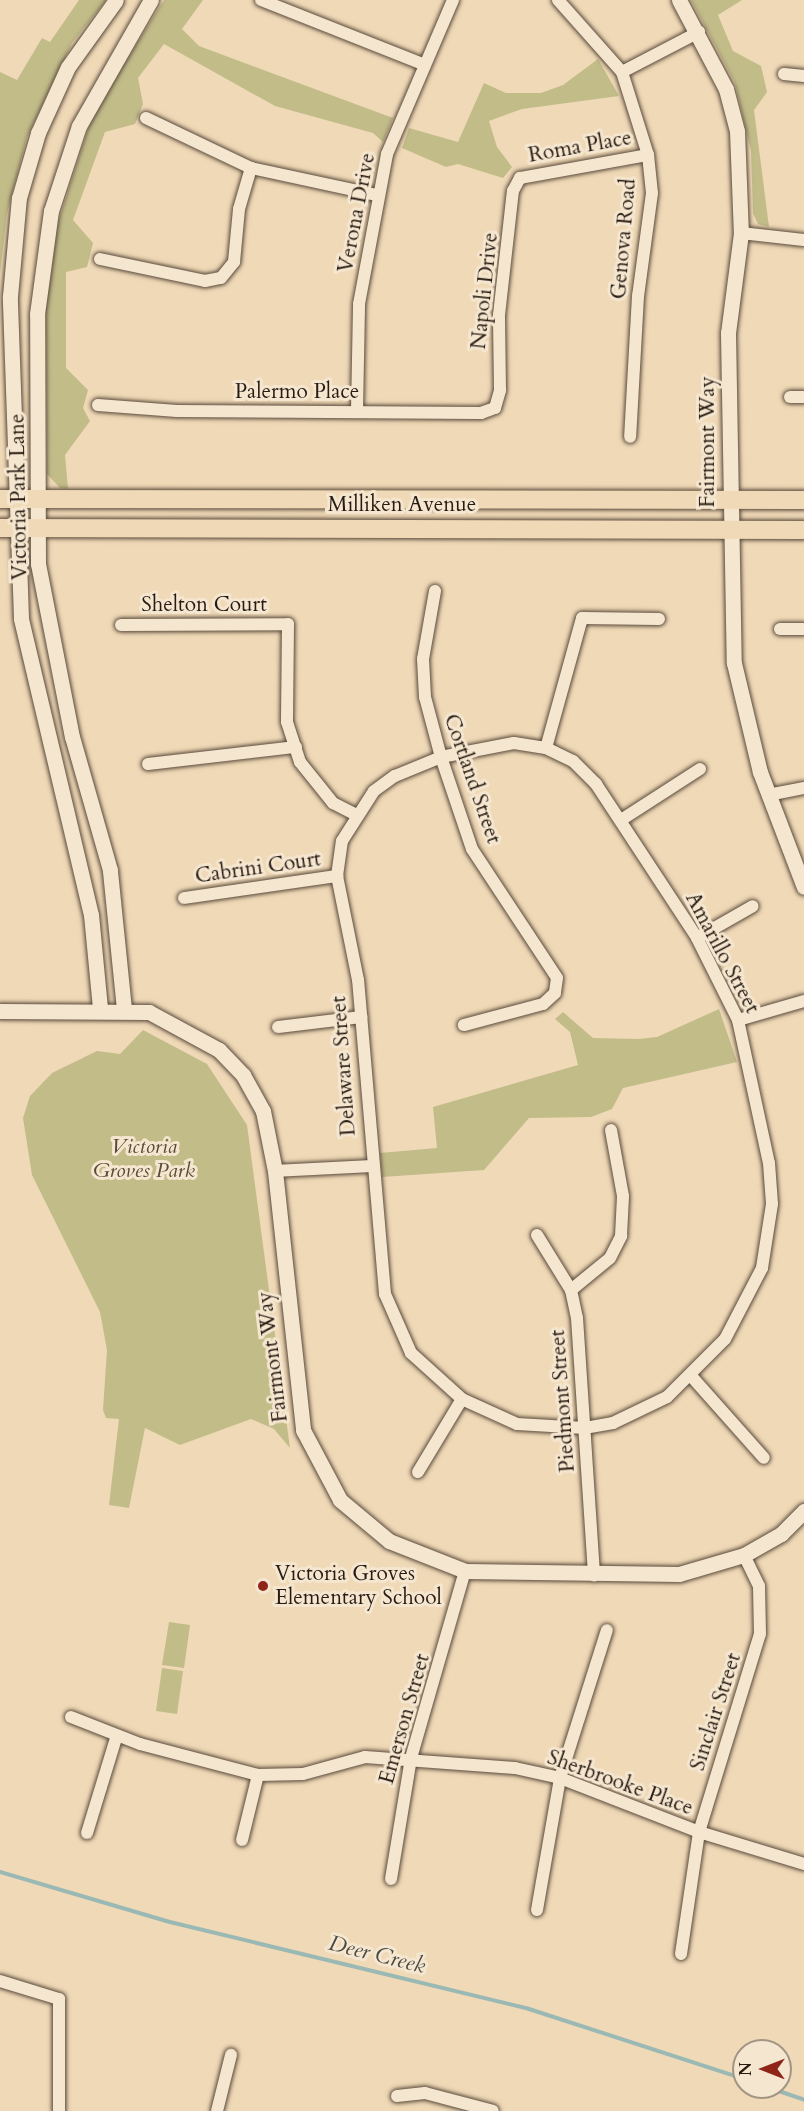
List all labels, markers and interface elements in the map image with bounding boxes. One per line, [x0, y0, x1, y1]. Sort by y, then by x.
street label: Roma Place [526, 126, 634, 168]
street label: Verona Drive [333, 151, 381, 275]
street label: Genova Road [606, 178, 642, 300]
street label: Napoli Drive [466, 231, 504, 351]
street label: Fairmont Way [695, 376, 721, 508]
street label: Palermo Place [235, 379, 359, 405]
street label: Victoria Park Lane [5, 414, 33, 580]
street label: Milliken Avenue [328, 492, 476, 518]
street label: Shelton Court [141, 592, 267, 618]
street label: Cortland Street [438, 711, 506, 847]
street label: Cabrini Court [194, 847, 322, 889]
street label: Amarillo Street [680, 888, 764, 1018]
street label: Delaware Street [327, 995, 361, 1137]
park label: Victoria Groves Park [93, 1134, 195, 1184]
street label: Fairmont Way [252, 1290, 294, 1424]
street label: Piedmont Street [545, 1329, 581, 1473]
place label: Victoria Groves Elementary School [275, 1561, 442, 1611]
marker: Victoria Groves Elementary School [256, 1579, 270, 1593]
street label: Sinclair Street [685, 1650, 747, 1774]
street label: Emerson Street [374, 1651, 436, 1787]
street label: Sherbrooke Place [544, 1745, 696, 1821]
water label: Deer Creek [326, 1930, 428, 1980]
north arrow [732, 2039, 792, 2099]
text: N [735, 2062, 757, 2076]

